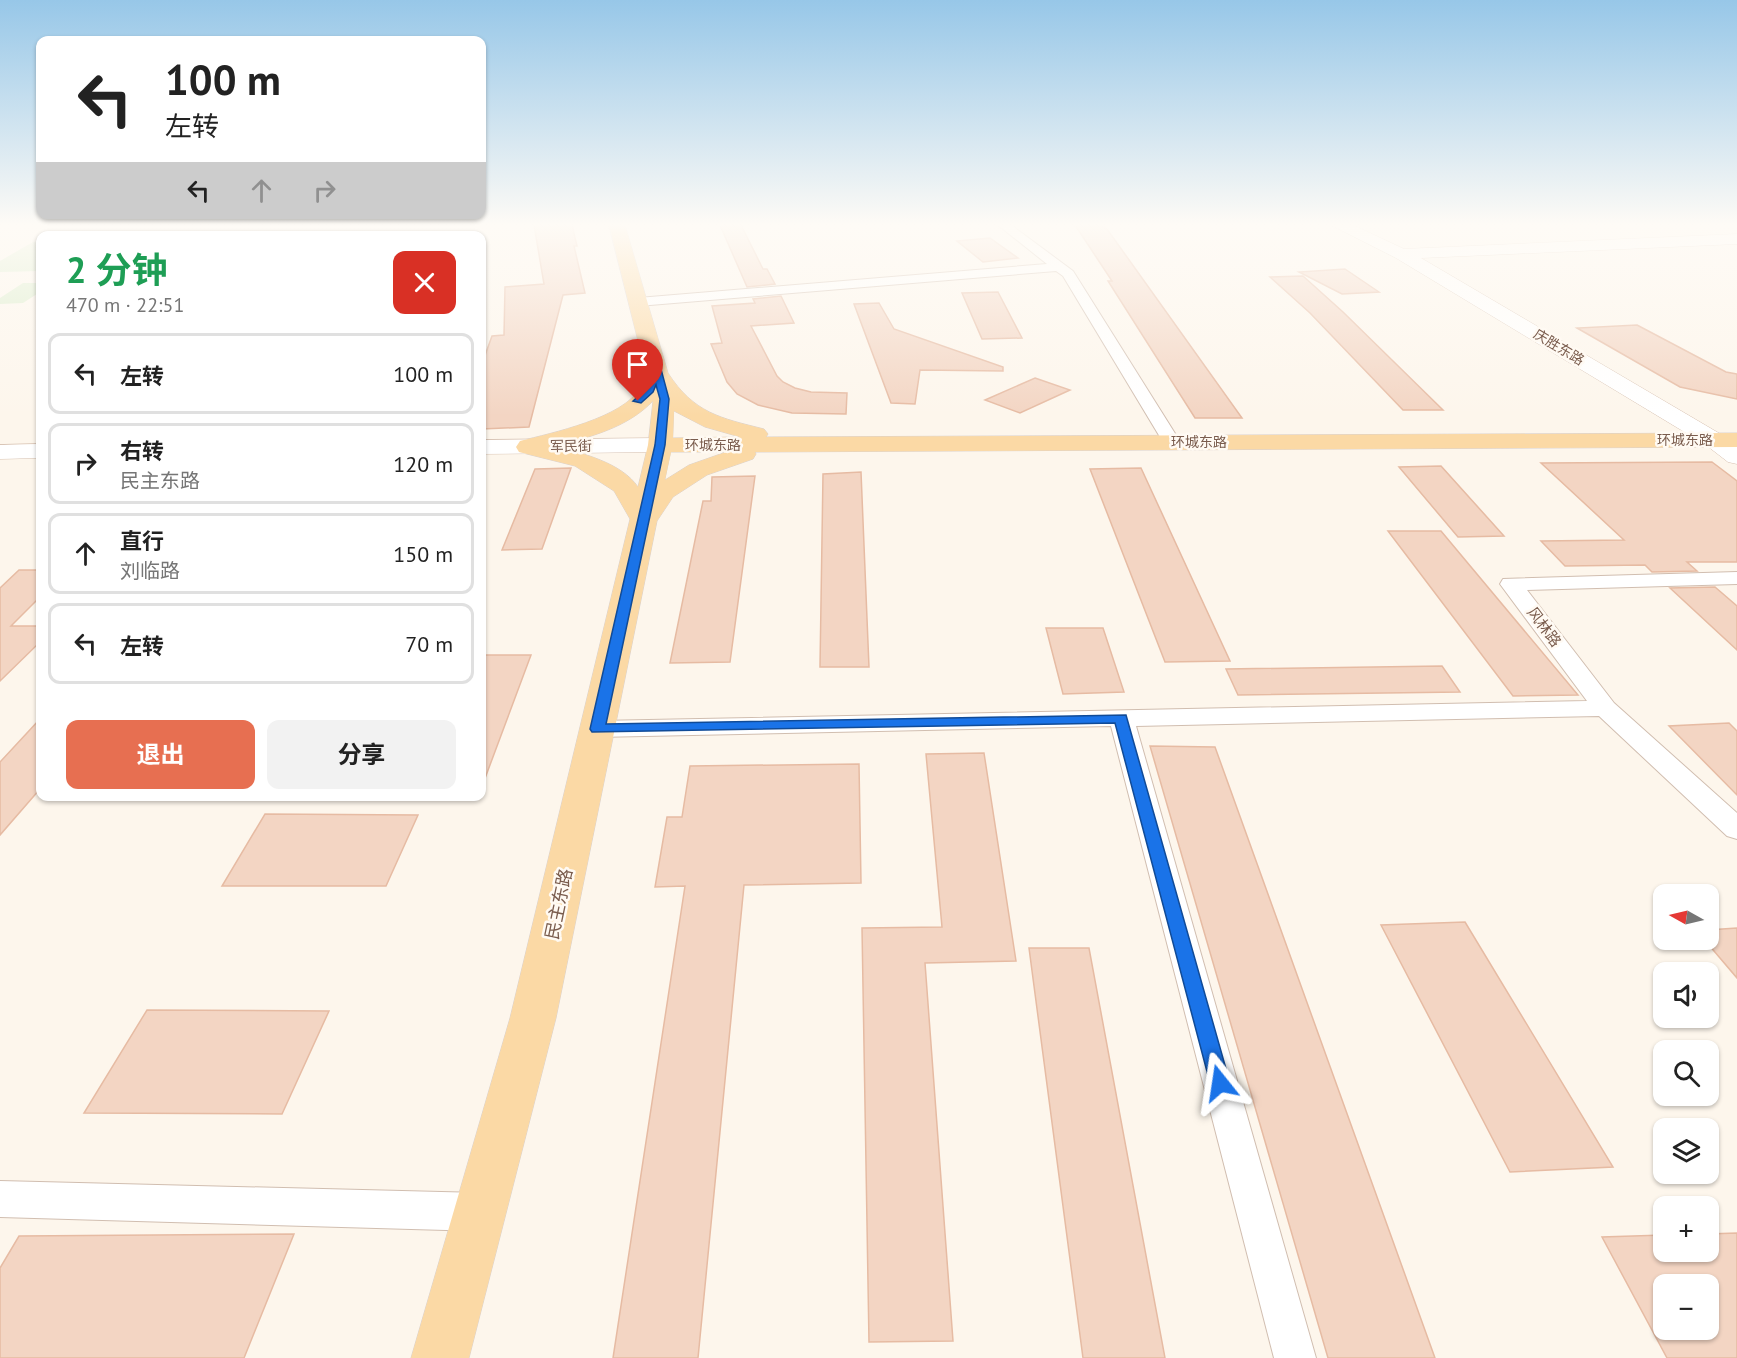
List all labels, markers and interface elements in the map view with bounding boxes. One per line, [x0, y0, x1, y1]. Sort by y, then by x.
text: 100 m [165, 52, 281, 107]
icon: left [66, 60, 144, 138]
text: 左转 [165, 109, 219, 143]
icon: left [182, 174, 215, 207]
icon: ahead [245, 174, 278, 207]
icon: right [308, 174, 341, 207]
text: 2 分钟 [66, 246, 168, 293]
button: close [393, 251, 456, 314]
text: 470 m · 22:51 [66, 292, 184, 318]
street label: 庆胜东路 [1530, 325, 1588, 369]
pin [612, 339, 663, 401]
icon: arrive [621, 348, 654, 381]
icon: left [69, 357, 102, 390]
text: 100 m [393, 360, 453, 388]
text: 左转 [120, 362, 164, 390]
street label: 环城东路 [1657, 431, 1713, 449]
street label: 环城东路 [1171, 433, 1227, 451]
street label: 环城东路 [685, 436, 741, 454]
text: 右转 [120, 437, 164, 465]
street label: 军民街 [550, 437, 592, 455]
icon: right [69, 447, 102, 480]
text: 120 m [393, 450, 453, 478]
text: 民主东路 [120, 468, 200, 494]
text: 直行 [120, 527, 164, 555]
icon: ahead [69, 537, 102, 570]
text: 150 m [393, 540, 453, 568]
text: 刘临路 [120, 558, 180, 584]
street label: 风林路 [1523, 603, 1566, 650]
icon: left [69, 627, 102, 660]
text: 70 m [405, 630, 453, 658]
text: 左转 [120, 632, 164, 660]
button: 退出 [66, 720, 255, 789]
button: 分享 [267, 720, 456, 789]
street label: 民主东路 [540, 866, 577, 942]
north arrow [1653, 884, 1719, 950]
map controls [1653, 884, 1719, 1340]
button: sound [1653, 962, 1719, 1028]
button: search [1653, 1040, 1719, 1106]
position arrow [1188, 1051, 1252, 1115]
button: layers [1653, 1118, 1719, 1184]
button: + [1653, 1196, 1719, 1262]
button: − [1653, 1274, 1719, 1340]

